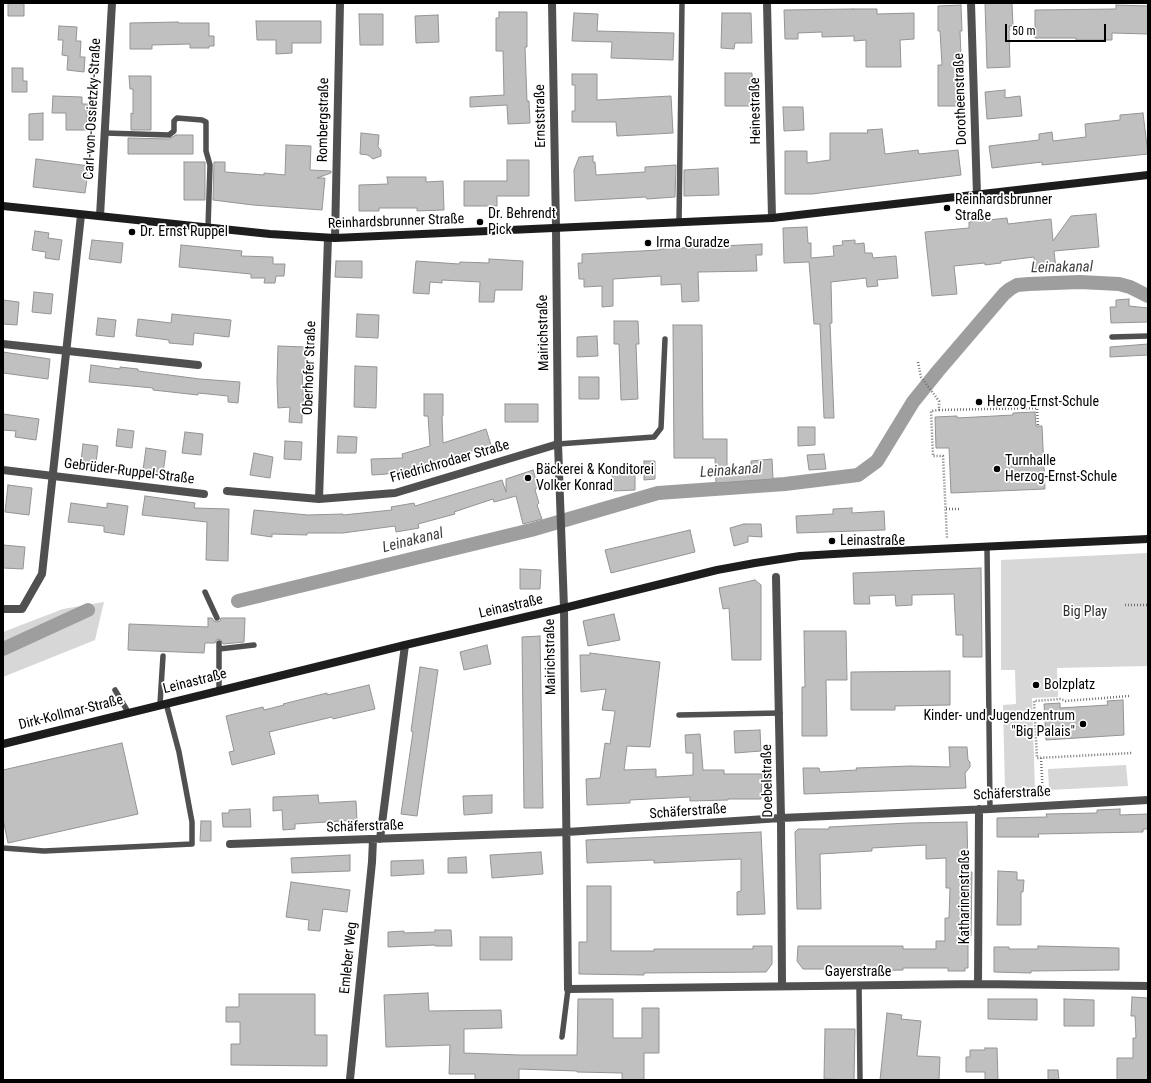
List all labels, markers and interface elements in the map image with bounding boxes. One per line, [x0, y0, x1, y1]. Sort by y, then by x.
scale bar [1007, 16, 1108, 42]
text: 50 m [1012, 24, 1036, 38]
street label: Carl-von-Ossietzky-Straße [81, 38, 105, 180]
street label: Dorotheenstraße [951, 53, 971, 145]
street label: Heinestraße [747, 77, 765, 145]
street label: Rombergstraße [315, 78, 333, 162]
street label: Ernststraße [532, 84, 550, 148]
place label: Reinhardsbrunner Straße [955, 192, 1052, 224]
marker: Reinhardsbrunner Straße [942, 203, 952, 213]
place label: Dr. Behrendt Pick [488, 206, 556, 238]
street label: Reinhardsbrunner Straße [328, 211, 464, 233]
marker: Dr. Behrendt Pick [475, 217, 485, 227]
place label: Dr. Ernst Ruppel [140, 224, 228, 240]
marker: Dr. Ernst Ruppel [127, 227, 137, 237]
place label: Irma Guradze [656, 235, 730, 251]
marker: Irma Guradze [643, 238, 653, 248]
water label: Leinakanal [1031, 258, 1093, 278]
street label: Mairichstraße [535, 295, 553, 371]
street label: Oberhofer Straße [300, 321, 320, 415]
place label: Herzog-Ernst-Schule [987, 394, 1099, 410]
marker: Herzog-Ernst-Schule [974, 397, 984, 407]
street label: Friedrichrodaer Straße [389, 437, 511, 487]
place label: Turnhalle Herzog-Ernst-Schule [1005, 453, 1117, 486]
street label: Gebrüder-Ruppel-Straße [63, 456, 195, 488]
water label: Leinakanal [699, 460, 763, 482]
place label: Bäckerei & Konditorei Volker Konrad [536, 462, 654, 494]
marker: Turnhalle Herzog-Ernst-Schule [992, 464, 1002, 474]
marker: Bäckerei & Konditorei Volker Konrad [523, 473, 533, 483]
water label: Leinakanal [381, 525, 445, 557]
place label: Leinastraße [840, 533, 905, 549]
marker: Leinastraße [827, 536, 837, 546]
street label: Leinastraße [477, 592, 545, 622]
park label: Big Play [1063, 604, 1107, 620]
street label: Mairichstraße [542, 619, 560, 695]
street label: Leinastraße [161, 666, 229, 698]
place label: Bolzplatz [1044, 677, 1095, 693]
marker: Bolzplatz [1031, 680, 1041, 690]
street label: Dirk-Kollmar-Straße [17, 692, 125, 734]
place label: Kinder- und Jugendzentrum "Big Palais" [923, 708, 1075, 740]
marker: Kinder- und Jugendzentrum "Big Palais" [1078, 719, 1088, 729]
street label: Doebelstraße [759, 744, 777, 818]
street label: Schäferstraße [973, 784, 1051, 804]
street label: Schäferstraße [649, 801, 727, 823]
street label: Schäferstraße [326, 817, 404, 837]
street label: Katharinenstraße [957, 850, 973, 944]
street label: Emleber Weg [337, 921, 361, 995]
street label: Gayerstraße [825, 964, 891, 980]

